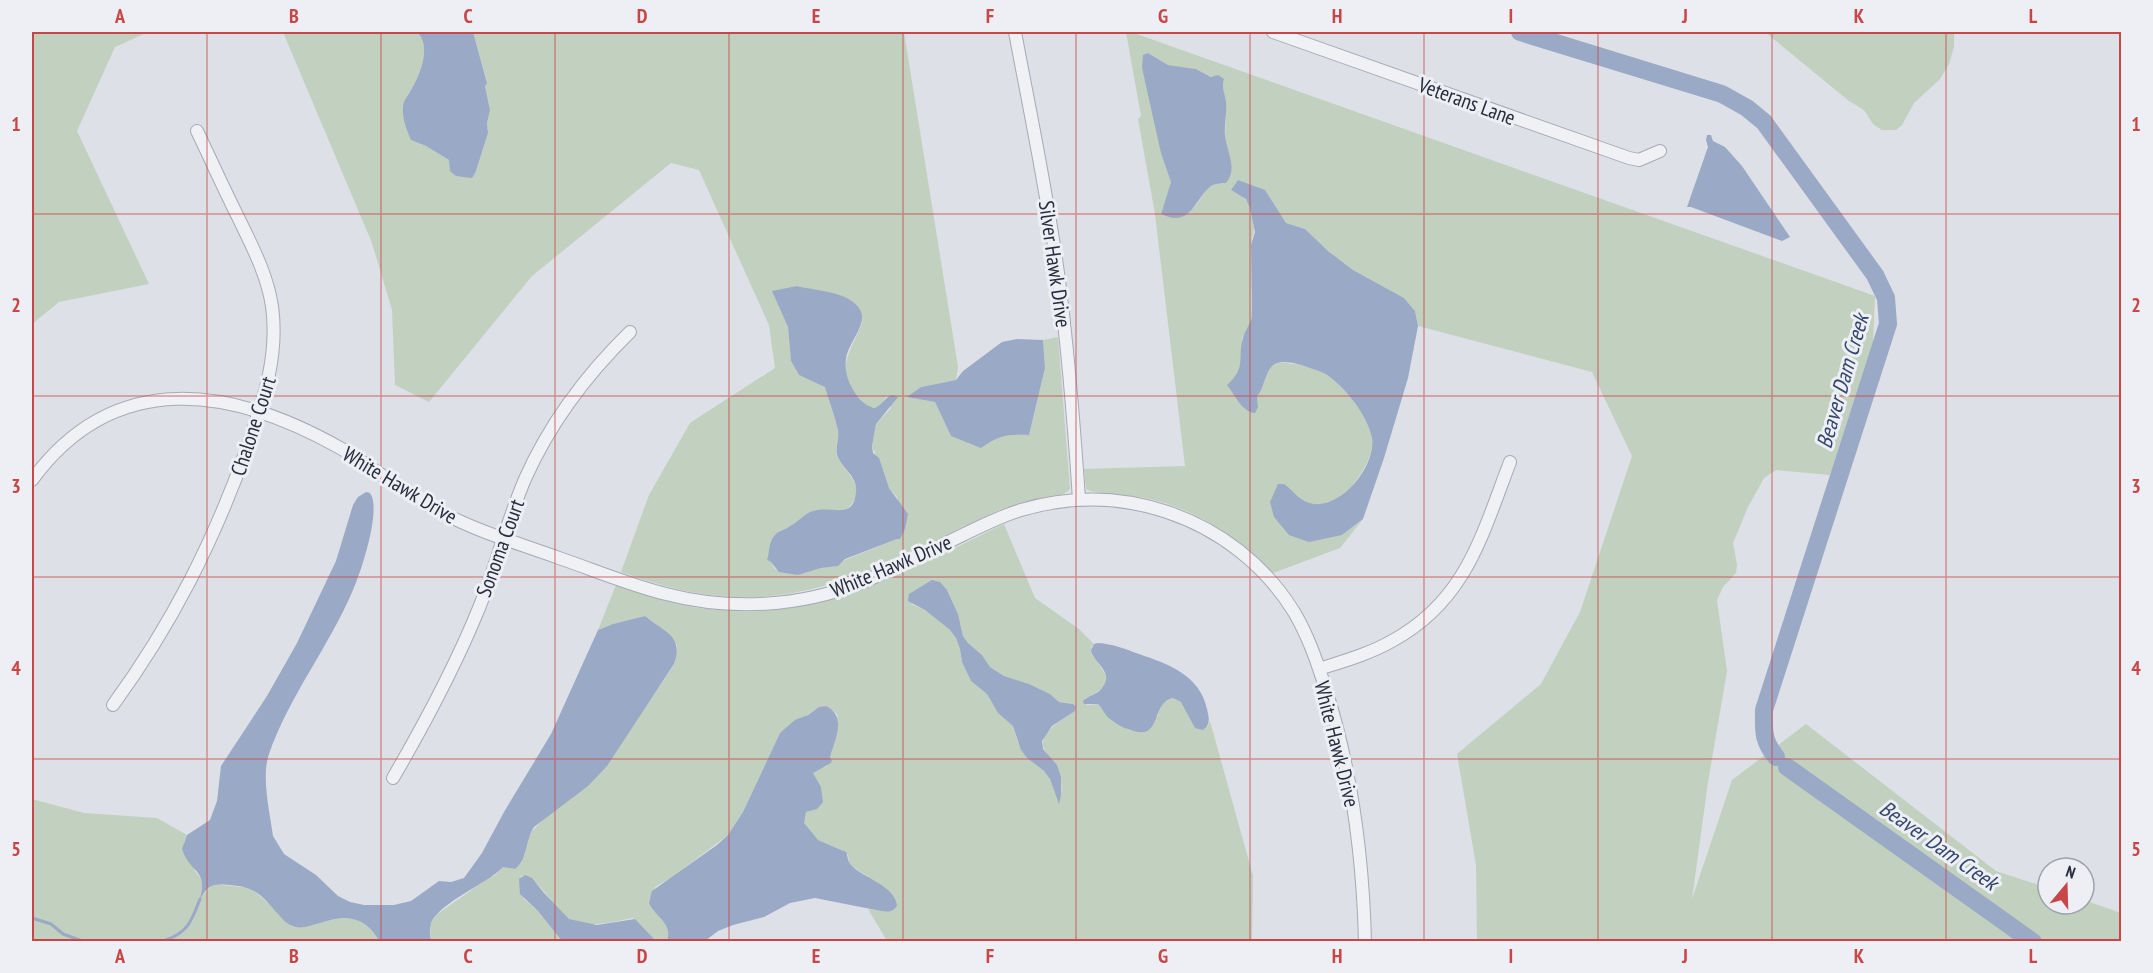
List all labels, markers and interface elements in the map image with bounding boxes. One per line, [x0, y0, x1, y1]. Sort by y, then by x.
text: A [114, 3, 126, 29]
text: B [289, 3, 299, 29]
text: C [463, 3, 473, 29]
text: D [637, 3, 648, 29]
text: E [812, 3, 820, 29]
text: F [986, 3, 994, 29]
text: G [1158, 3, 1168, 29]
text: H [1332, 3, 1342, 29]
text: I [1509, 3, 1513, 29]
text: J [1681, 3, 1688, 29]
text: K [1854, 3, 1865, 29]
text: L [2029, 3, 2038, 29]
street label: Veterans Lane [1414, 71, 1519, 131]
text: 1 [11, 111, 21, 137]
text: 1 [2131, 111, 2141, 137]
street label: Silver Hawk Drive [1033, 199, 1077, 329]
text: 2 [11, 292, 21, 318]
text: 2 [2131, 292, 2141, 318]
water label: Beaver Dam Creek [1809, 308, 1875, 451]
street label: Chalone Court [224, 373, 282, 479]
street label: White Hawk Drive [338, 440, 462, 530]
text: 3 [11, 473, 21, 499]
text: 3 [2131, 473, 2141, 499]
street label: Sonoma Court [470, 495, 530, 601]
street label: White Hawk Drive [826, 528, 956, 604]
text: 4 [11, 655, 21, 681]
text: 4 [2131, 655, 2141, 681]
street label: White Hawk Drive [1308, 678, 1366, 810]
water label: Beaver Dam Creek [1874, 794, 2006, 898]
text: 5 [11, 836, 21, 862]
text: 5 [2131, 836, 2141, 862]
north arrow [2036, 856, 2096, 916]
text: N [2064, 861, 2078, 883]
text: A [114, 943, 126, 969]
text: B [289, 943, 299, 969]
text: C [463, 943, 473, 969]
text: D [637, 943, 648, 969]
text: E [812, 943, 820, 969]
text: F [986, 943, 994, 969]
text: G [1158, 943, 1168, 969]
text: H [1332, 943, 1342, 969]
text: I [1509, 943, 1513, 969]
text: J [1681, 943, 1688, 969]
text: K [1854, 943, 1865, 969]
text: L [2029, 943, 2038, 969]

